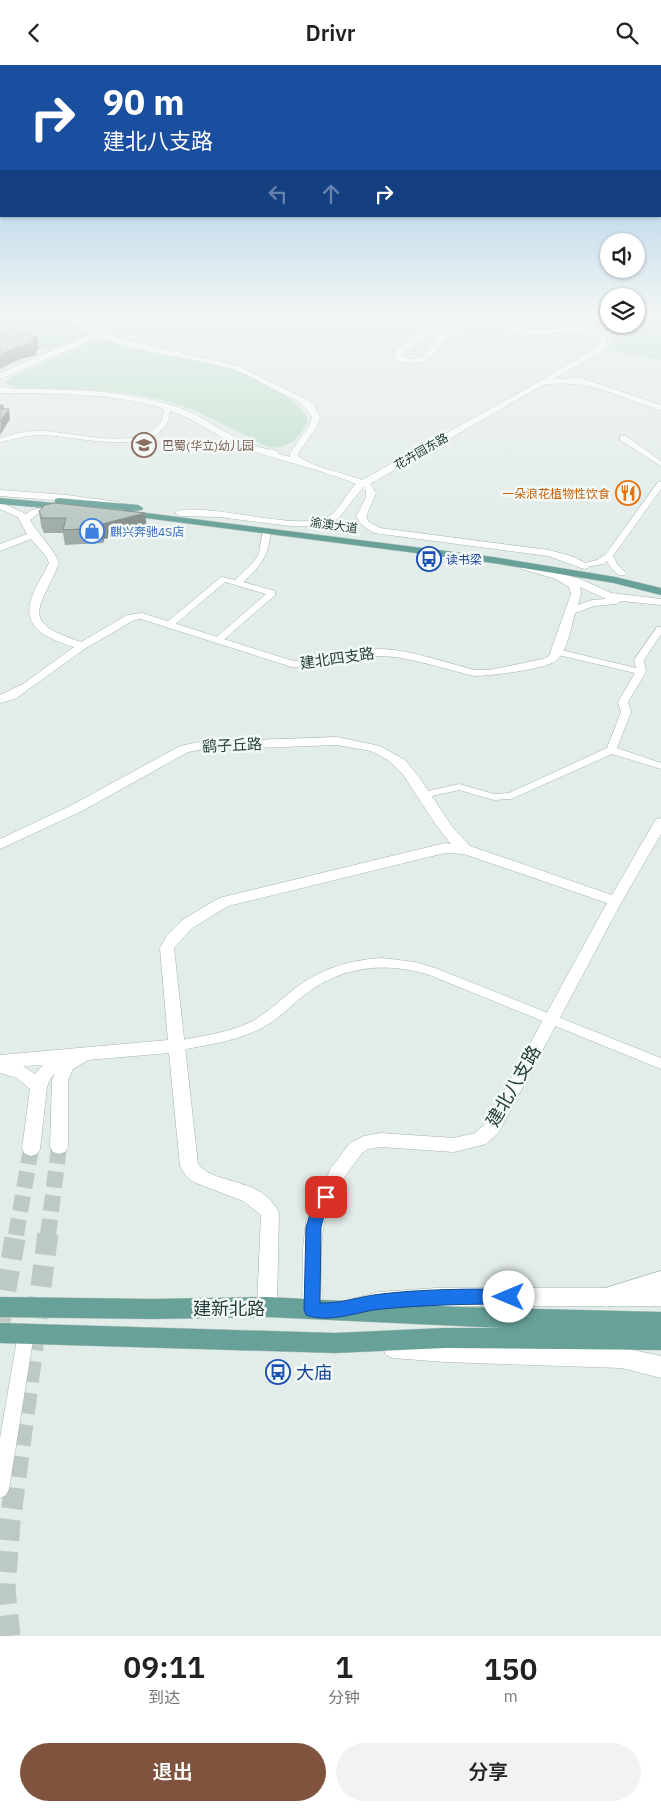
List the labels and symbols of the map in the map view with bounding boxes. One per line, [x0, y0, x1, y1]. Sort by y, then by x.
street label: 花卉园东路 [391, 430, 451, 472]
school or university icon: 巴蜀(华立)幼儿园 [131, 432, 157, 458]
place label: 巴蜀(华立)幼儿园 [162, 438, 254, 453]
restaurant icon: 一朵浪花植物性饮食 [615, 480, 641, 506]
place label: 一朵浪花植物性饮食 [502, 486, 610, 501]
street label: 渝澳大道 [309, 514, 359, 536]
shop icon: 麒兴奔驰4S店 [79, 518, 105, 544]
place label: 麒兴奔驰4S店 [110, 524, 184, 539]
bus stop icon: 读书梁 [416, 546, 442, 572]
place label: 读书梁 [446, 552, 482, 567]
street label: 建北四支路 [299, 643, 375, 673]
street label: 鹞子丘路 [202, 734, 262, 756]
street label: 建北八支路 [481, 1041, 545, 1131]
pin [305, 1176, 347, 1218]
position arrow [482, 1270, 534, 1322]
street label: 建新北路 [193, 1297, 265, 1320]
bus stop icon: 大庙 [265, 1359, 291, 1385]
place label: 大庙 [296, 1361, 332, 1384]

